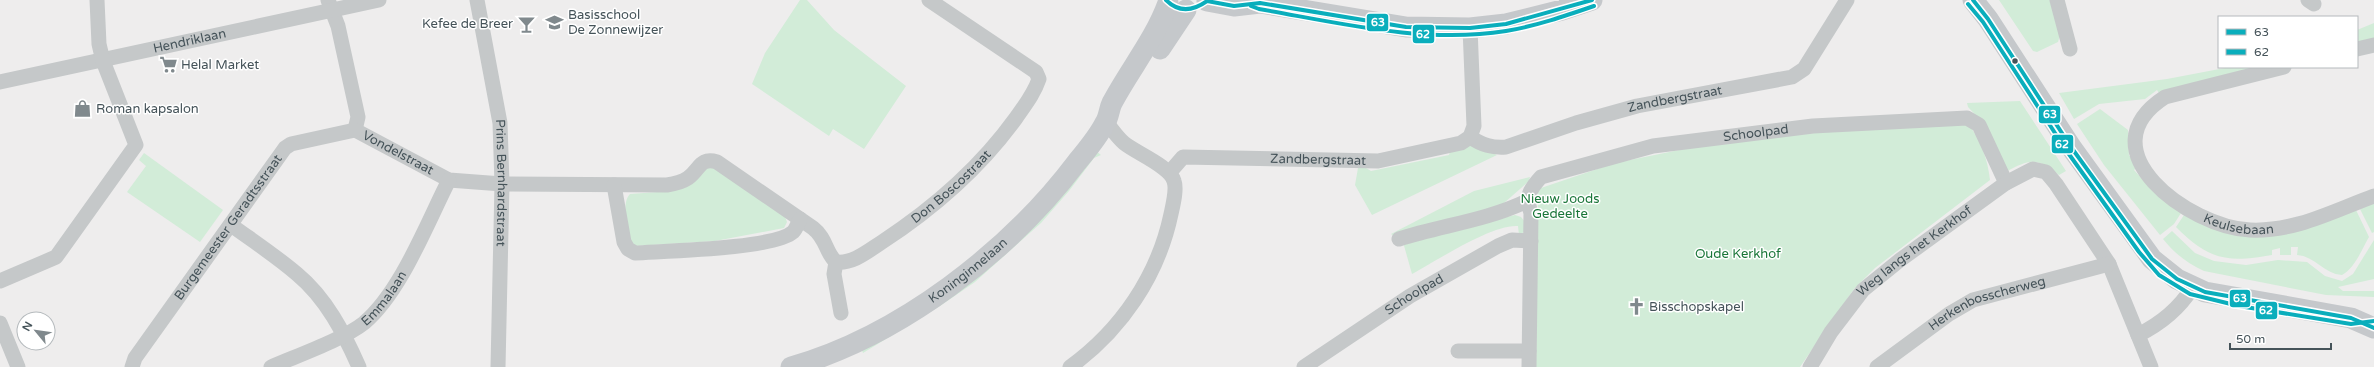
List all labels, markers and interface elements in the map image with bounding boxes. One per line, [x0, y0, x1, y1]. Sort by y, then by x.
place label: Basisschool De Zonnewijzer [568, 7, 663, 38]
school or university icon: Basisschool De Zonnewijzer [545, 12, 565, 32]
line badge: 63 [1366, 13, 1389, 32]
bar icon: Kefee de Breer [516, 14, 536, 34]
place label: Kefee de Breer [422, 16, 513, 32]
text: 63 [1371, 16, 1385, 29]
legend [2218, 16, 2358, 68]
line badge: 62 [1412, 24, 1435, 44]
street label: Hendriklaan [152, 25, 228, 57]
text: 63 [2254, 25, 2269, 39]
text: 62 [1416, 28, 1430, 41]
text: 62 [2254, 45, 2269, 59]
supermarket icon: Helal Market [158, 55, 178, 75]
unlabelled marker [2010, 56, 2020, 66]
place label: Helal Market [181, 57, 259, 73]
street label: Zandbergstraat [1626, 82, 1724, 116]
shop icon: Roman kapsalon [73, 99, 93, 119]
place label: Roman kapsalon [96, 101, 199, 117]
line badge: 63 [2038, 105, 2061, 124]
text: 63 [2043, 108, 2057, 121]
street label: Prins Bernhardstraat [492, 119, 510, 247]
street label: Schoolpad [1722, 121, 1789, 145]
street label: Vondelstraat [360, 127, 436, 178]
line badge: 62 [2051, 134, 2074, 154]
text: 62 [2055, 138, 2069, 151]
street label: Don Boscostraat [908, 147, 995, 227]
street label: Burgemeester Geradtsstraat [171, 151, 286, 303]
street label: Zandbergstraat [1270, 151, 1366, 169]
park label: Nieuw Joods Gedeelte [1521, 191, 1599, 222]
street label: Weg langs het Kerkhof [1853, 202, 1975, 300]
street label: Keulsebaan [2201, 210, 2274, 238]
street label: Koninginnelaan [926, 235, 1011, 307]
park label: Oude Kerkhof [1695, 246, 1781, 262]
street label: Emmalaan [358, 268, 410, 330]
street label: Schoolpad [1382, 271, 1446, 318]
street label: Herkenbosscherweg [1925, 273, 2047, 334]
line badge: 63 [2229, 289, 2251, 308]
text: 63 [2233, 292, 2247, 305]
church icon: Bisschopskapel [1626, 297, 1646, 317]
place label: Bisschopskapel [1649, 299, 1744, 315]
line badge: 62 [2255, 301, 2278, 320]
text: 62 [2259, 304, 2273, 317]
north arrow [16, 311, 56, 351]
text: N [20, 319, 36, 333]
scale bar [2230, 325, 2331, 351]
text: 50 m [2236, 332, 2265, 346]

